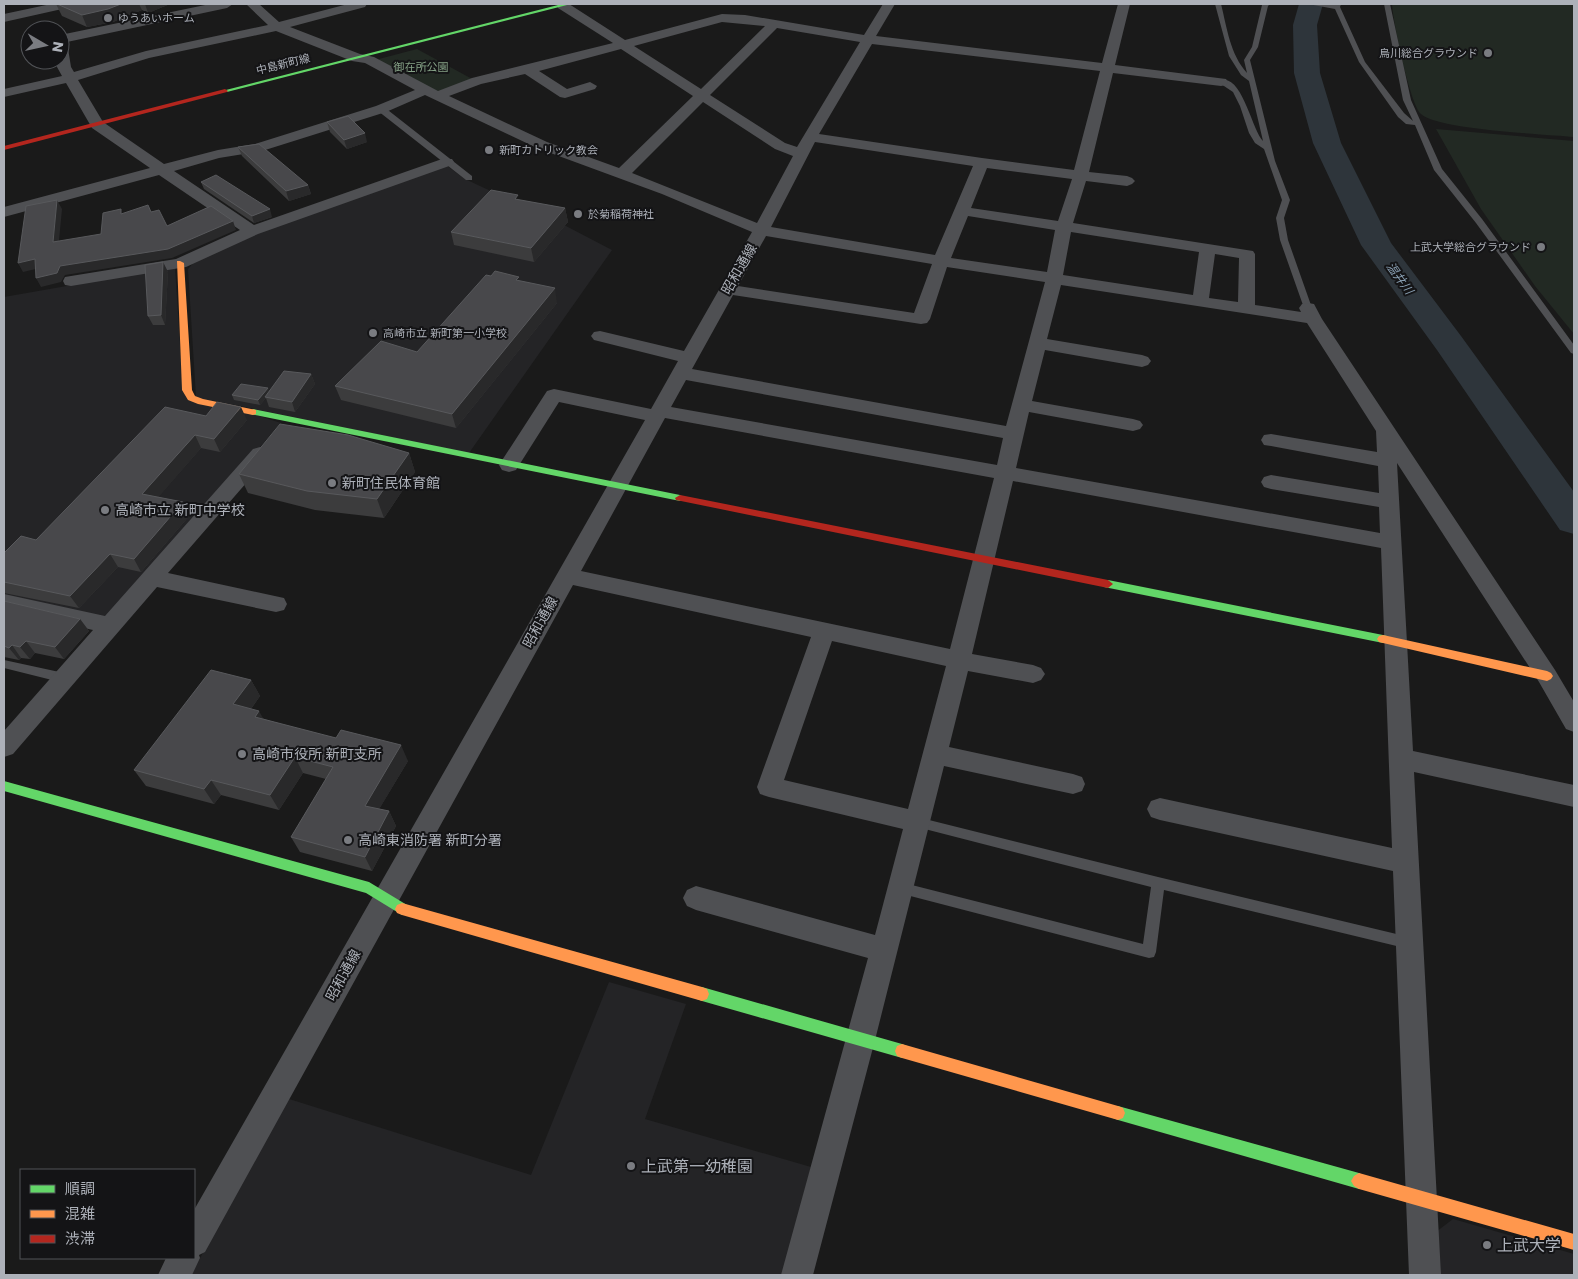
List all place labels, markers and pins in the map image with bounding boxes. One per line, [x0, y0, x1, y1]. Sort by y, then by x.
place label: ゆうあいホーム [118, 10, 195, 26]
marker: ゆうあいホーム [102, 12, 114, 24]
place label: 烏川総合グラウンド [1379, 45, 1478, 61]
marker: 烏川総合グラウンド [1482, 47, 1494, 59]
place label: 新町カトリック教会 [499, 142, 598, 158]
marker: 新町カトリック教会 [483, 144, 495, 156]
place label: 於菊稲荷神社 [588, 206, 654, 222]
marker: 於菊稲荷神社 [572, 208, 584, 220]
place label: 上武大学総合グラウンド [1410, 239, 1531, 255]
marker: 上武大学総合グラウンド [1535, 241, 1547, 253]
place label: 高崎市立 新町第一小学校 [383, 325, 507, 341]
marker: 高崎市立 新町第一小学校 [367, 327, 379, 339]
place label: 新町住民体育館 [342, 473, 440, 493]
marker: 新町住民体育館 [326, 477, 338, 489]
place label: 高崎市立 新町中学校 [115, 500, 245, 520]
marker: 高崎市立 新町中学校 [99, 504, 111, 516]
place label: 高崎市役所 新町支所 [252, 744, 382, 764]
marker: 高崎市役所 新町支所 [236, 748, 248, 760]
place label: 高崎東消防署 新町分署 [358, 830, 502, 850]
marker: 高崎東消防署 新町分署 [342, 834, 354, 846]
place label: 上武第一幼稚園 [641, 1155, 753, 1178]
marker: 上武第一幼稚園 [625, 1160, 637, 1172]
place label: 上武大学 [1497, 1234, 1561, 1257]
marker: 上武大学 [1481, 1239, 1493, 1251]

